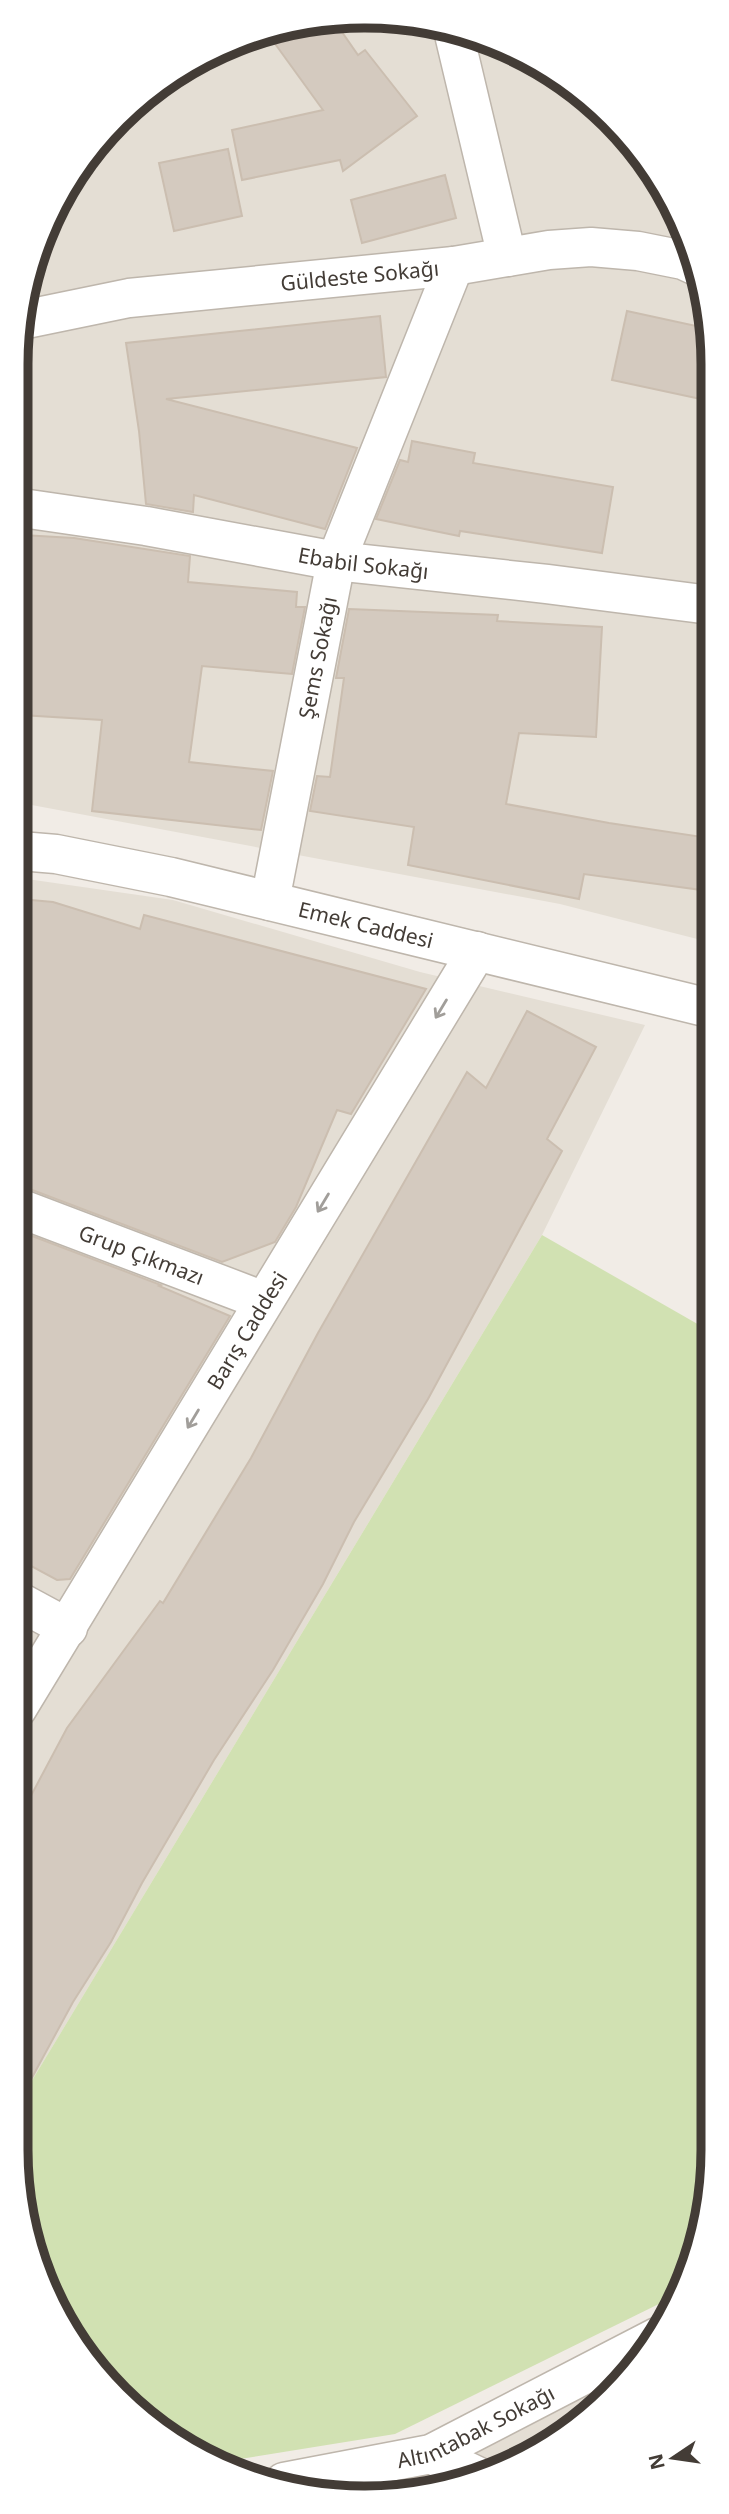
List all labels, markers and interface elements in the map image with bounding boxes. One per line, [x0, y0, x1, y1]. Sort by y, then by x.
street label: Güldeste Sokağı [279, 254, 440, 297]
street label: Ebabil Sokağı [296, 540, 430, 585]
street label: Şems Sokağı [292, 594, 343, 721]
street label: Emek Caddesi [295, 895, 436, 954]
one-way arrow [434, 998, 448, 1018]
one-way arrow [316, 1193, 330, 1213]
street label: Grup Çıkmazı [75, 1218, 208, 1291]
street label: Barış Caddesi [200, 1266, 293, 1395]
one-way arrow [186, 1409, 200, 1429]
street label: Altıntabak Sokağı [395, 2379, 559, 2474]
north arrow [638, 2423, 708, 2493]
text: N [642, 2451, 671, 2472]

